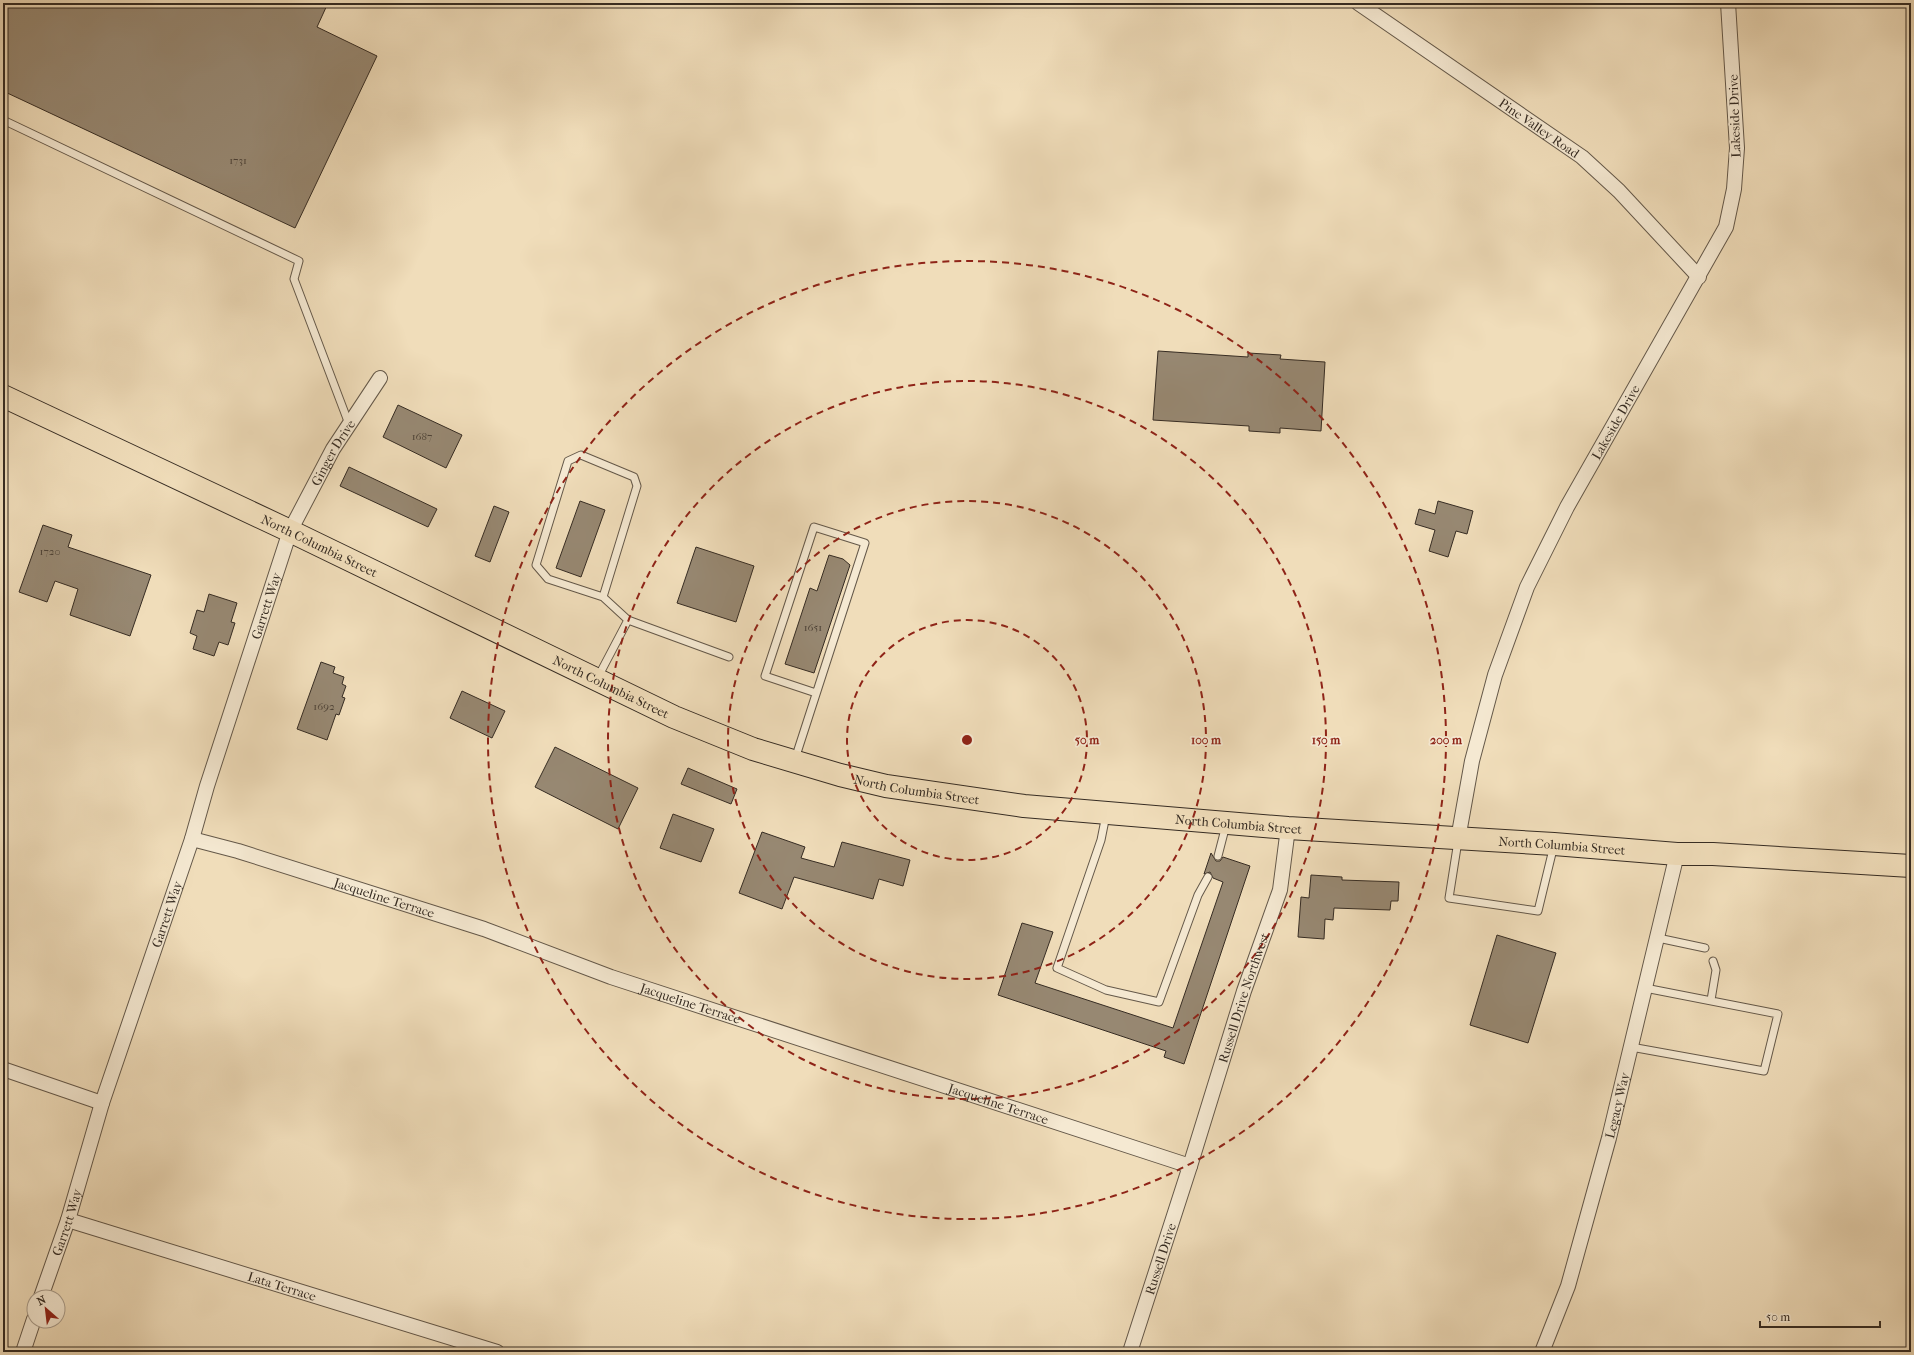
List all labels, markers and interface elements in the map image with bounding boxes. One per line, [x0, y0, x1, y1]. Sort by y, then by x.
street label: Lakeside Drive [1726, 73, 1743, 158]
street label: Pine Valley Road [1496, 95, 1583, 161]
house number: 1731 [229, 154, 247, 167]
street label: Lakeside Drive [1589, 382, 1643, 462]
street label: Ginger Drive [308, 416, 359, 488]
house number: 1687 [412, 430, 432, 443]
street label: North Columbia Street [259, 512, 380, 580]
house number: 1720 [40, 545, 60, 558]
street label: Garrett Way [248, 570, 284, 641]
house number: 1651 [804, 621, 822, 634]
street label: North Columbia Street [550, 653, 672, 722]
house number: 1692 [313, 700, 335, 713]
centre of rings [960, 733, 974, 747]
text: 50 m [1075, 733, 1100, 747]
text: 100 m [1191, 733, 1222, 747]
text: 150 m [1312, 733, 1341, 747]
text: 200 m [1430, 733, 1463, 747]
street label: North Columbia Street [852, 772, 981, 808]
street label: North Columbia Street [1175, 812, 1303, 837]
street label: North Columbia Street [1498, 834, 1626, 858]
street label: Jacqueline Terrace [331, 875, 437, 921]
street label: Garrett Way [149, 878, 186, 950]
street label: Russell Drive Northwest [1215, 930, 1272, 1065]
street label: Jacqueline Terrace [637, 980, 743, 1027]
street label: Legacy Way [1602, 1070, 1633, 1140]
street label: Jacqueline Terrace [945, 1080, 1051, 1127]
street label: Garrett Way [49, 1186, 85, 1258]
street label: Russell Drive [1142, 1221, 1179, 1297]
street label: Lata Terrace [246, 1269, 318, 1304]
north arrow [26, 1289, 66, 1329]
text: N [35, 1293, 49, 1308]
scale bar [1760, 1303, 1880, 1329]
text: 50 m [1766, 1310, 1790, 1324]

